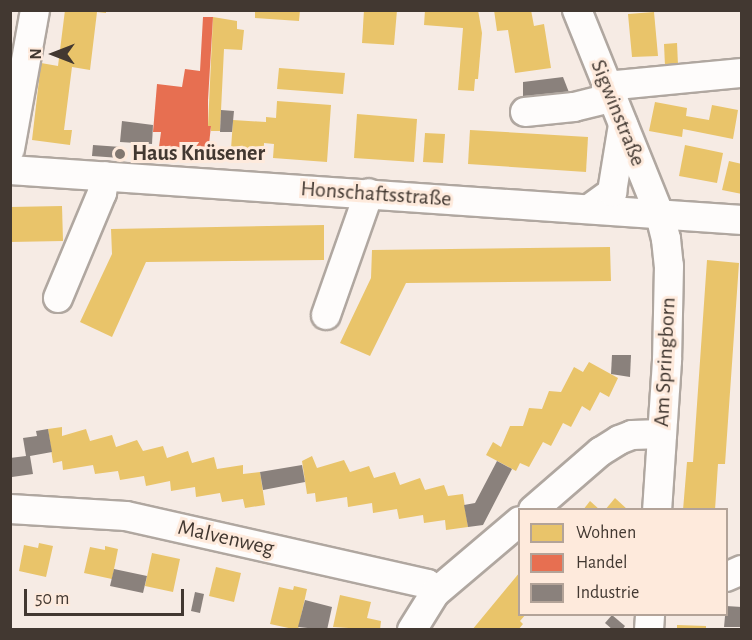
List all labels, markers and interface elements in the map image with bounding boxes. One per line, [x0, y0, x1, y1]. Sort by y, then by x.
north arrow [24, 24, 84, 84]
text: N [28, 48, 44, 60]
street label: Sigwinstraße [585, 56, 651, 170]
place label: Haus Knüsener [132, 141, 265, 167]
marker: Haus Knüsener [113, 147, 127, 161]
street label: Honschaftsstraße [300, 176, 452, 212]
street label: Am Springborn [648, 296, 682, 428]
legend [518, 508, 728, 616]
street label: Malvenweg [175, 514, 277, 562]
text: Wohnen [576, 524, 636, 542]
text: Handel [576, 554, 627, 572]
scale bar [27, 577, 188, 615]
text: Industrie [576, 584, 639, 602]
text: 50 m [35, 590, 69, 608]

